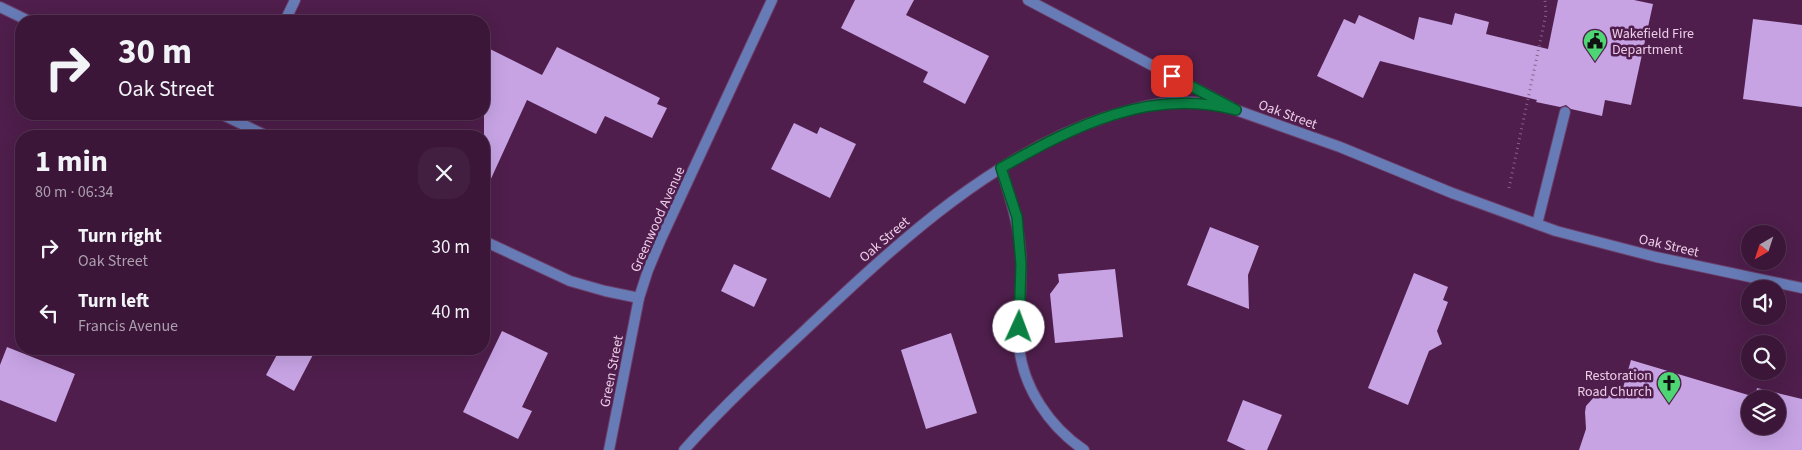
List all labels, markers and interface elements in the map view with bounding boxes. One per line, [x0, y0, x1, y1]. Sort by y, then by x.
place label: Wakefield Fire Department [1612, 24, 1694, 60]
text: 30 m [118, 27, 192, 77]
public building icon: Wakefield Fire Department [1582, 28, 1608, 62]
icon: right [35, 35, 100, 100]
pin [1151, 55, 1193, 97]
icon: arrive [1158, 62, 1186, 90]
text: Oak Street [118, 73, 214, 105]
street label: Oak Street [1256, 95, 1320, 135]
text: 1 min [35, 140, 108, 183]
button: close [418, 147, 470, 199]
street label: Greenwood Avenue [626, 163, 690, 275]
text: 80 m · 06:34 [35, 181, 114, 203]
street label: Oak Street [855, 212, 914, 267]
text: Turn right [78, 223, 162, 250]
north arrow [1741, 225, 1786, 270]
map controls [1741, 225, 1786, 435]
street label: Oak Street [1637, 229, 1701, 263]
icon: right [35, 234, 63, 262]
text: 30 m [432, 234, 470, 261]
text: Oak Street [78, 250, 148, 272]
button: sound [1741, 280, 1786, 325]
text: Turn left [78, 288, 149, 315]
icon: left [35, 299, 63, 327]
text: 40 m [432, 299, 470, 326]
position arrow [992, 300, 1044, 352]
text: Francis Avenue [78, 315, 178, 337]
street label: Green Street [595, 333, 629, 409]
button: search [1741, 335, 1786, 380]
place label: Restoration Road Church [1577, 366, 1652, 402]
church icon: Restoration Road Church [1656, 370, 1682, 404]
button: layers [1741, 390, 1786, 435]

